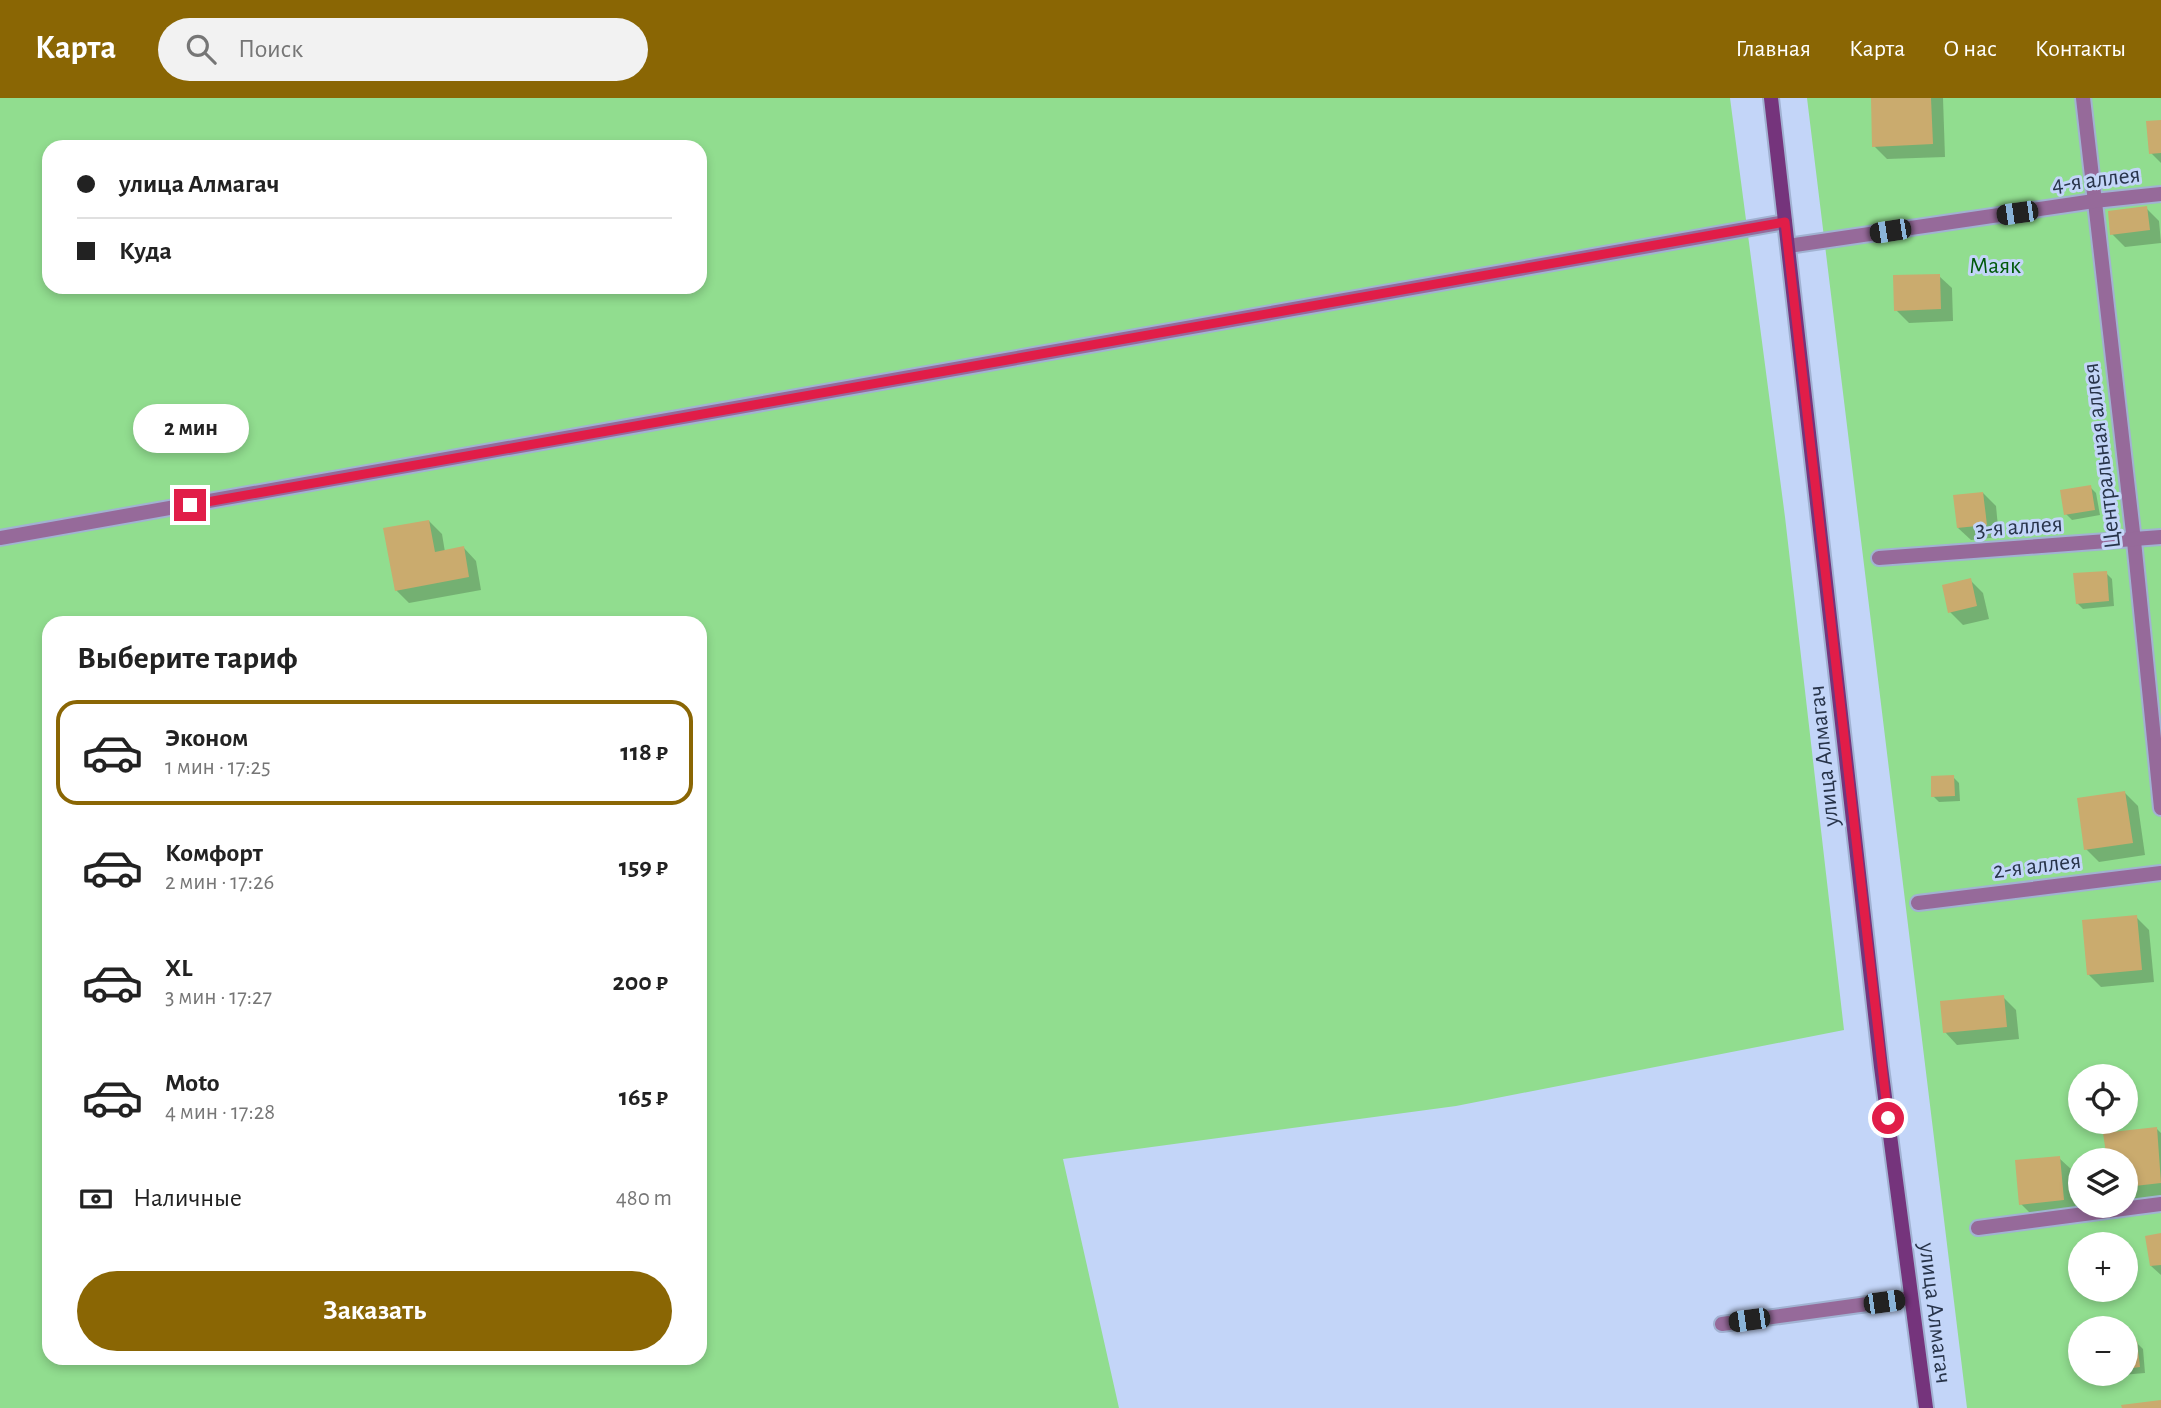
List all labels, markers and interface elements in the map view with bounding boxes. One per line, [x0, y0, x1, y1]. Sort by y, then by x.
search box [158, 18, 648, 81]
icon: search [182, 30, 220, 68]
text: Карта [35, 32, 116, 65]
text: Поиск [238, 36, 303, 62]
text: Главная [1736, 37, 1811, 61]
text: Карта [1849, 37, 1905, 61]
text: О нас [1943, 37, 1997, 61]
text: Контакты [2035, 37, 2126, 61]
street label: 4-я аллея [2050, 163, 2142, 197]
text: улица Алмагач [119, 171, 280, 197]
car [1995, 200, 2040, 226]
car [1868, 217, 1913, 245]
text: Куда [119, 238, 172, 264]
park label: Маяк [1969, 254, 2021, 278]
street label: Центральная аллея [2079, 362, 2125, 550]
callout: 2 мин [132, 404, 248, 452]
text: 2 мин [164, 417, 218, 440]
route end [174, 489, 206, 521]
street label: 3-я аллея [1975, 512, 2064, 542]
text: Выберите тариф [77, 642, 298, 674]
street label: улица Алмагач [1805, 684, 1843, 829]
icon: car [81, 721, 144, 784]
text: Эконом [165, 725, 248, 751]
text: 118 ₽ [620, 739, 668, 765]
text: 1 мин · 17:25 [165, 756, 271, 779]
icon: car [81, 836, 144, 899]
text: Комфорт [165, 840, 263, 866]
street label: 2-я аллея [1992, 849, 2083, 883]
text: 159 ₽ [619, 854, 668, 880]
text: 2 мин · 17:26 [165, 871, 274, 894]
icon: car [81, 951, 144, 1014]
text: XL [165, 955, 192, 981]
text: 200 ₽ [613, 969, 668, 995]
text: 3 мин · 17:27 [165, 986, 272, 1009]
map controls [2068, 1064, 2138, 1386]
button: locate [2068, 1064, 2138, 1134]
icon: car [81, 1066, 144, 1129]
text: Moto [165, 1070, 220, 1096]
text: 165 ₽ [619, 1084, 668, 1110]
text: 4 мин · 17:28 [165, 1101, 275, 1124]
route start [1872, 1102, 1904, 1134]
button: layers [2068, 1148, 2138, 1218]
icon: cash [77, 1180, 115, 1218]
text: Наличные [133, 1185, 242, 1211]
text: 480 m [616, 1187, 672, 1210]
button: + [2068, 1232, 2138, 1302]
street label: улица Алмагач [1914, 1240, 1956, 1385]
button: Заказать [77, 1271, 672, 1351]
car [1862, 1289, 1907, 1315]
car [1727, 1307, 1772, 1333]
button: − [2068, 1316, 2138, 1386]

